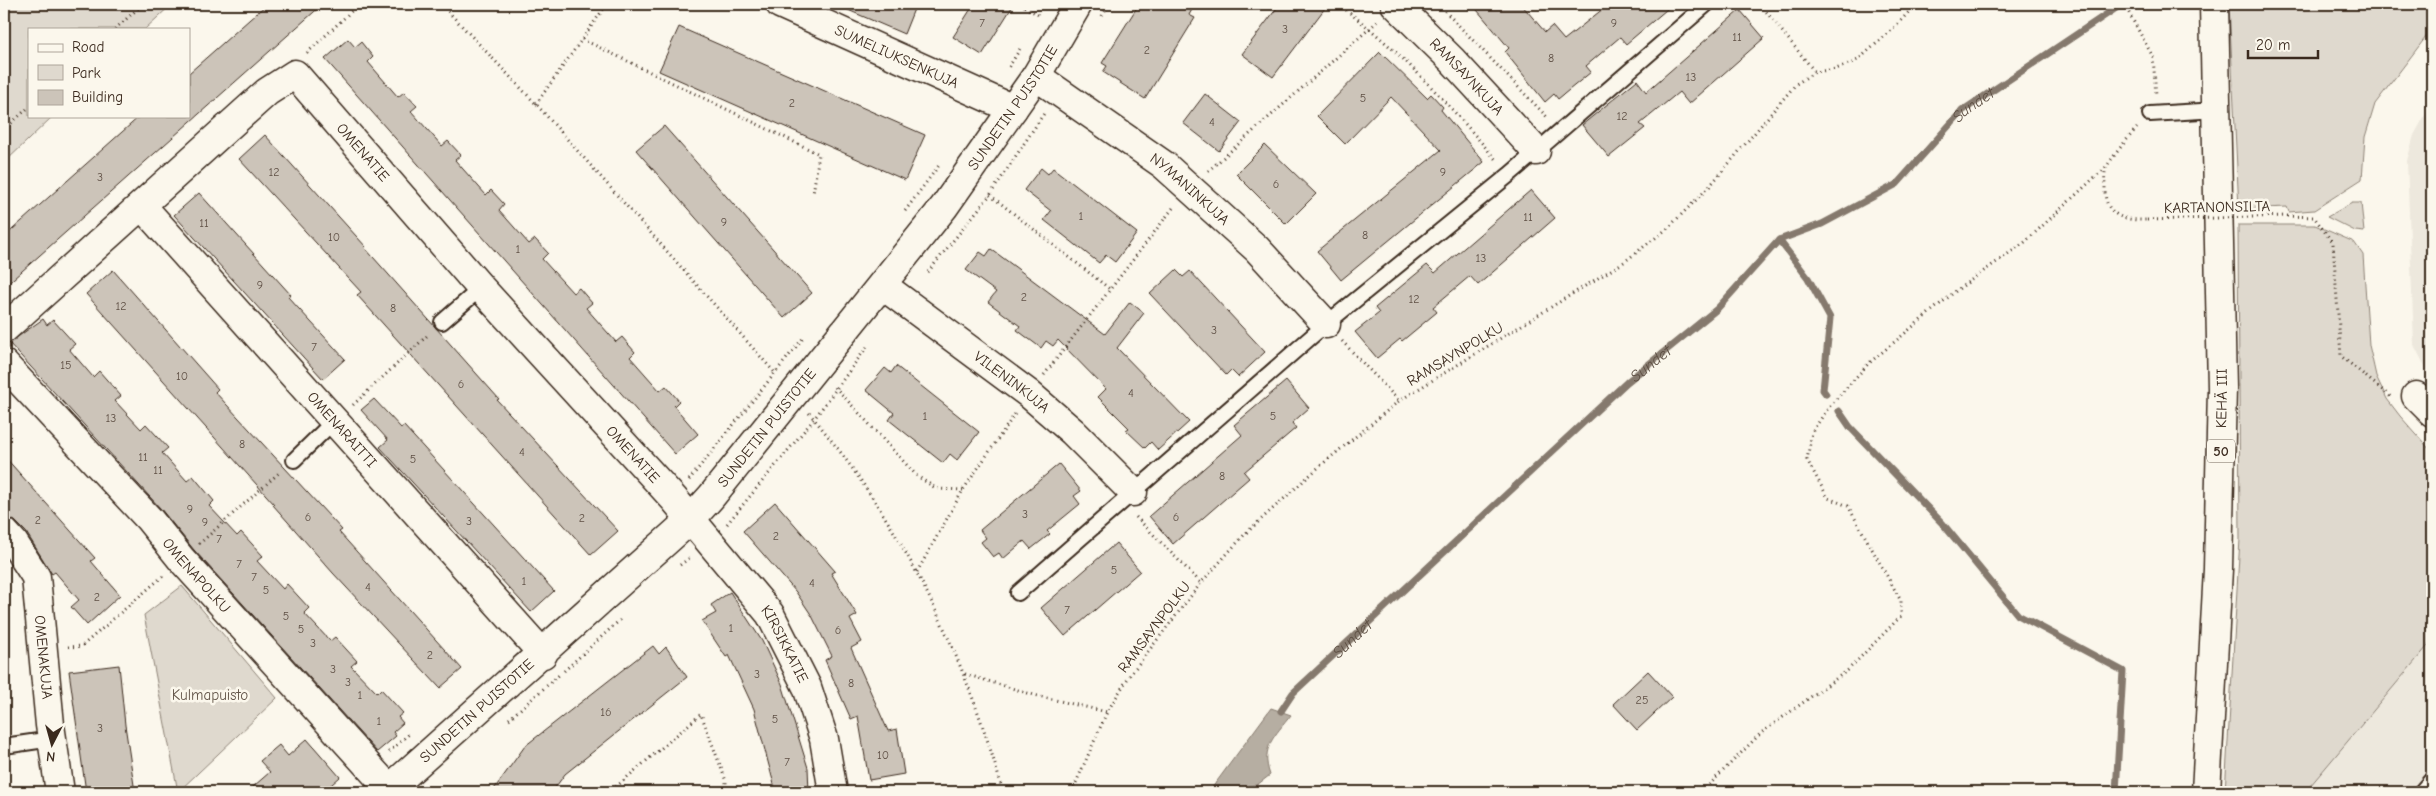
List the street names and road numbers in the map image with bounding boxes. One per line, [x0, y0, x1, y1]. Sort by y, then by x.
street label: SUMELIUKSENKUJA [832, 21, 962, 92]
street label: RAMSAYNKUJA [1426, 34, 1508, 119]
street label: SUNDETIN PUISTOTIE [964, 42, 1061, 173]
street label: OMENATIE [333, 119, 393, 185]
street label: NYMANINKUJA [1147, 149, 1233, 229]
street label: KARTANONSILTA [2164, 197, 2271, 217]
street label: RAMSAYNPOLKU [1403, 318, 1507, 390]
street label: VILENINKUJA [970, 347, 1053, 417]
street label: SUNDETIN PUISTOTIE [714, 365, 820, 491]
street label: KEHÄ III [2212, 368, 2231, 428]
street label: OMENARAITTI [304, 388, 381, 471]
street label: OMENATIE [602, 422, 664, 487]
road number: 50 [2207, 440, 2235, 462]
street label: OMENAPOLKU [159, 534, 234, 617]
street label: RAMSAYNPOLKU [1114, 578, 1194, 676]
street label: KIRSIKKATIE [757, 601, 812, 686]
street label: OMENAKUJA [31, 615, 57, 700]
street label: SUNDETIN PUISTOTIE [416, 655, 538, 766]

